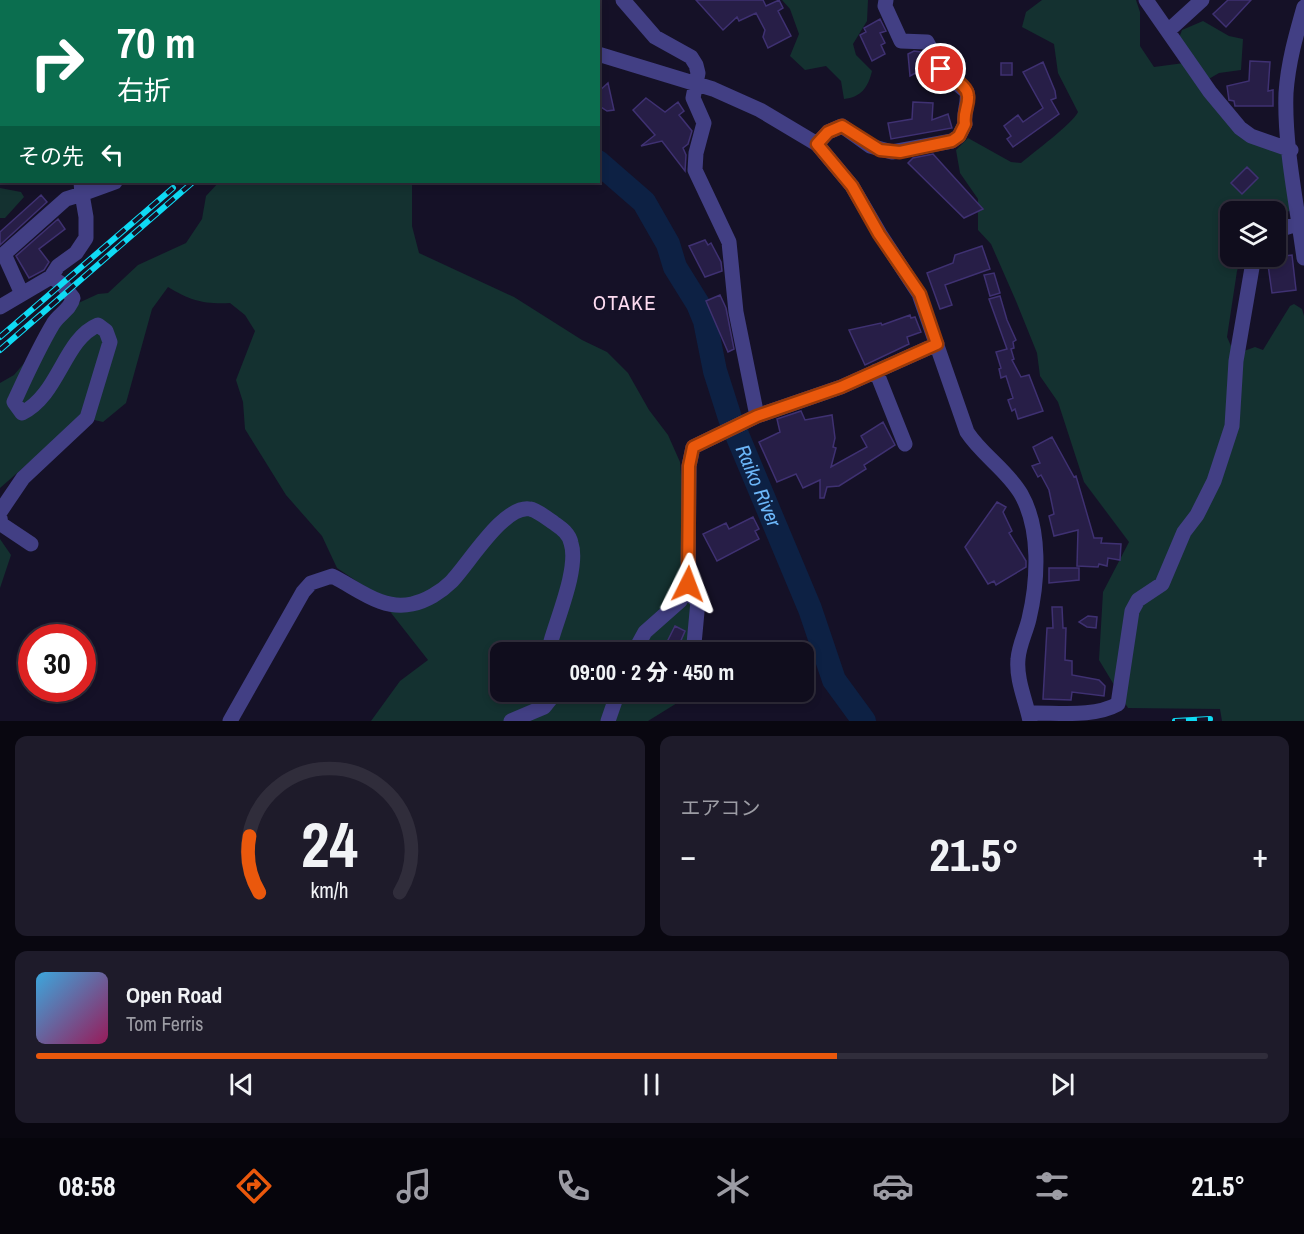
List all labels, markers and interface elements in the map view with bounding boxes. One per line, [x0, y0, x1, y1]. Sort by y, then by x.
text: 70 m [117, 15, 196, 71]
icon: right [18, 24, 96, 102]
pin [915, 43, 966, 94]
icon: arrive [924, 52, 957, 85]
text: 右折 [117, 72, 171, 108]
icon: left [96, 138, 129, 171]
text: その先 [18, 141, 84, 171]
map controls [1220, 201, 1286, 267]
button: layers [1220, 201, 1286, 267]
district label: OTAKE [593, 288, 657, 317]
water label: Raiko River [730, 440, 788, 531]
position arrow [656, 552, 720, 616]
speed limit sign: 30 [18, 624, 96, 702]
text: 09:00 · 2 分 · 450 m [570, 657, 734, 687]
text: エアコン [681, 794, 761, 821]
text: 24 [301, 802, 358, 886]
text: 21.5° [929, 824, 1019, 885]
text: − [681, 833, 696, 877]
text: + [1252, 833, 1268, 877]
text: km/h [311, 876, 349, 905]
text: Open Road [126, 980, 222, 1010]
text: Tom Ferris [126, 1010, 204, 1037]
icon: previous [225, 1068, 258, 1101]
icon: pause [635, 1068, 668, 1101]
icon: next [1046, 1068, 1079, 1101]
icon: directions [233, 1165, 275, 1207]
icon: music [393, 1165, 435, 1207]
icon: phone [552, 1165, 594, 1207]
icon: climate [712, 1165, 754, 1207]
icon: car [872, 1165, 914, 1207]
icon: filters [1031, 1165, 1073, 1207]
text: 08:58 [59, 1168, 115, 1204]
text: 21.5° [1191, 1168, 1245, 1204]

